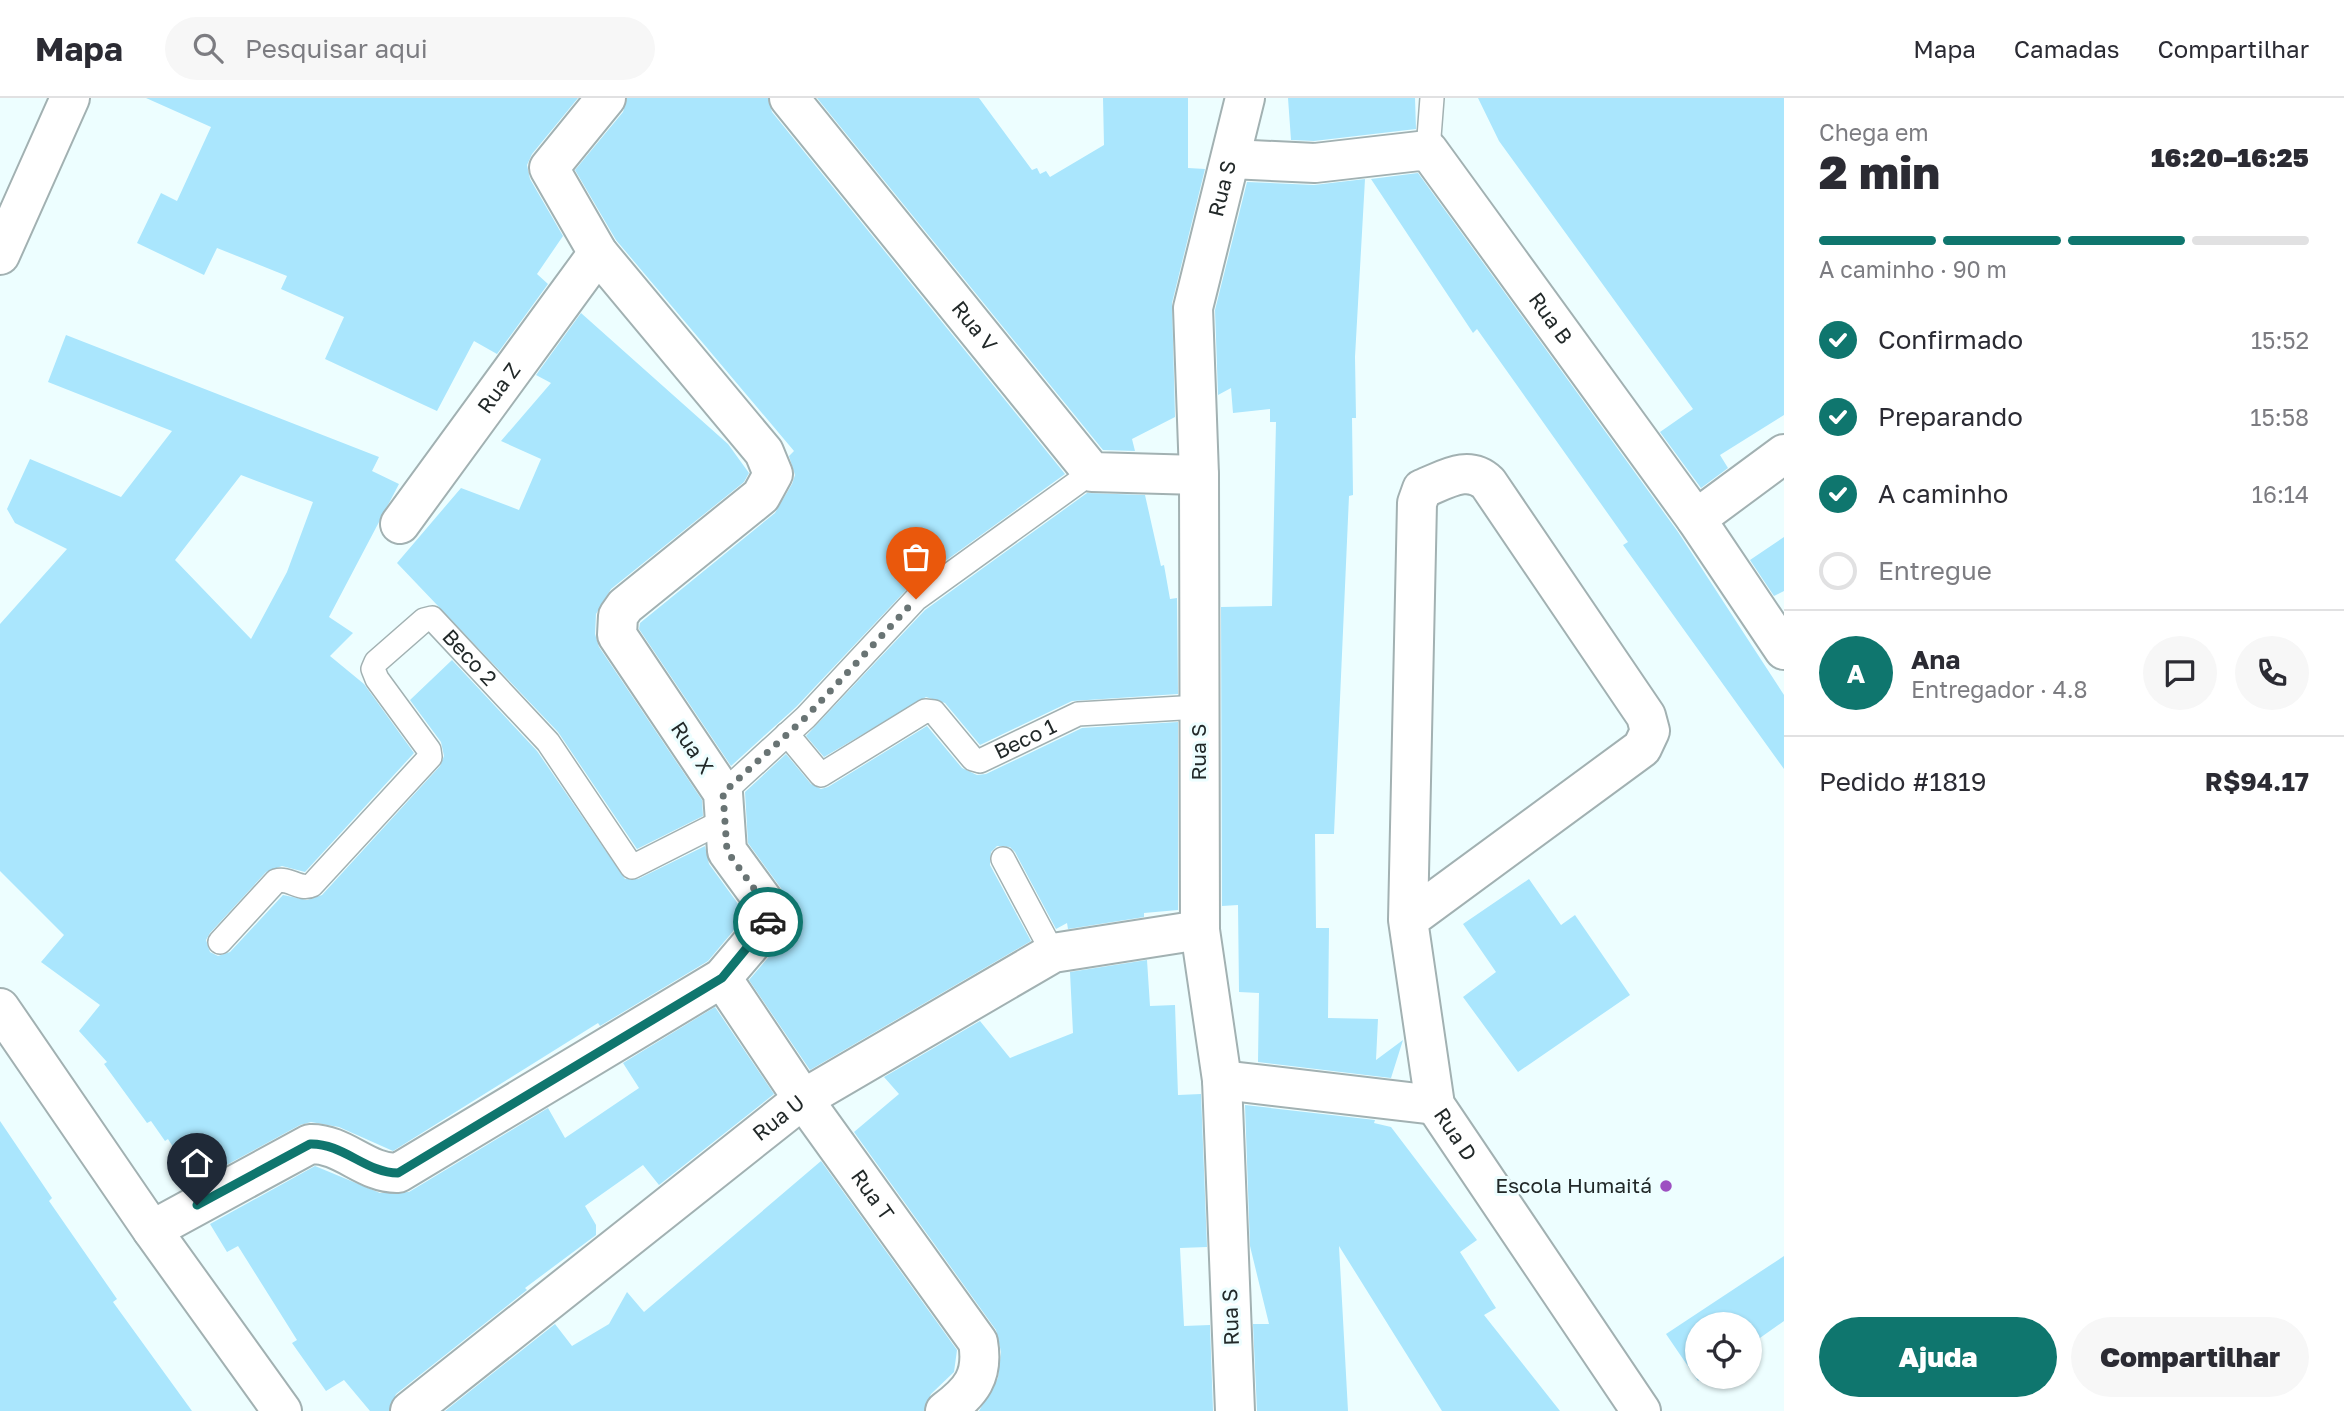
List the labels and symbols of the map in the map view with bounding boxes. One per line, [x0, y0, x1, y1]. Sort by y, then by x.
street label: Rua S [1202, 157, 1241, 219]
street label: Rua B [1524, 287, 1579, 349]
street label: Rua V [947, 295, 1003, 356]
street label: Rua Z [471, 357, 525, 418]
pin [886, 527, 946, 599]
street label: Beco 2 [437, 623, 503, 691]
street label: Beco 1 [990, 712, 1060, 764]
street label: Rua X [666, 716, 720, 779]
street label: Rua S [1185, 723, 1211, 781]
courier [733, 887, 803, 957]
street label: Rua U [747, 1089, 809, 1146]
street label: Rua D [1429, 1103, 1483, 1166]
pin [167, 1133, 227, 1205]
street label: Rua T [846, 1164, 900, 1225]
place label: Escola Humaitá [1495, 1172, 1652, 1198]
marker: Escola Humaitá [1658, 1178, 1674, 1194]
street label: Rua S [1216, 1288, 1244, 1346]

